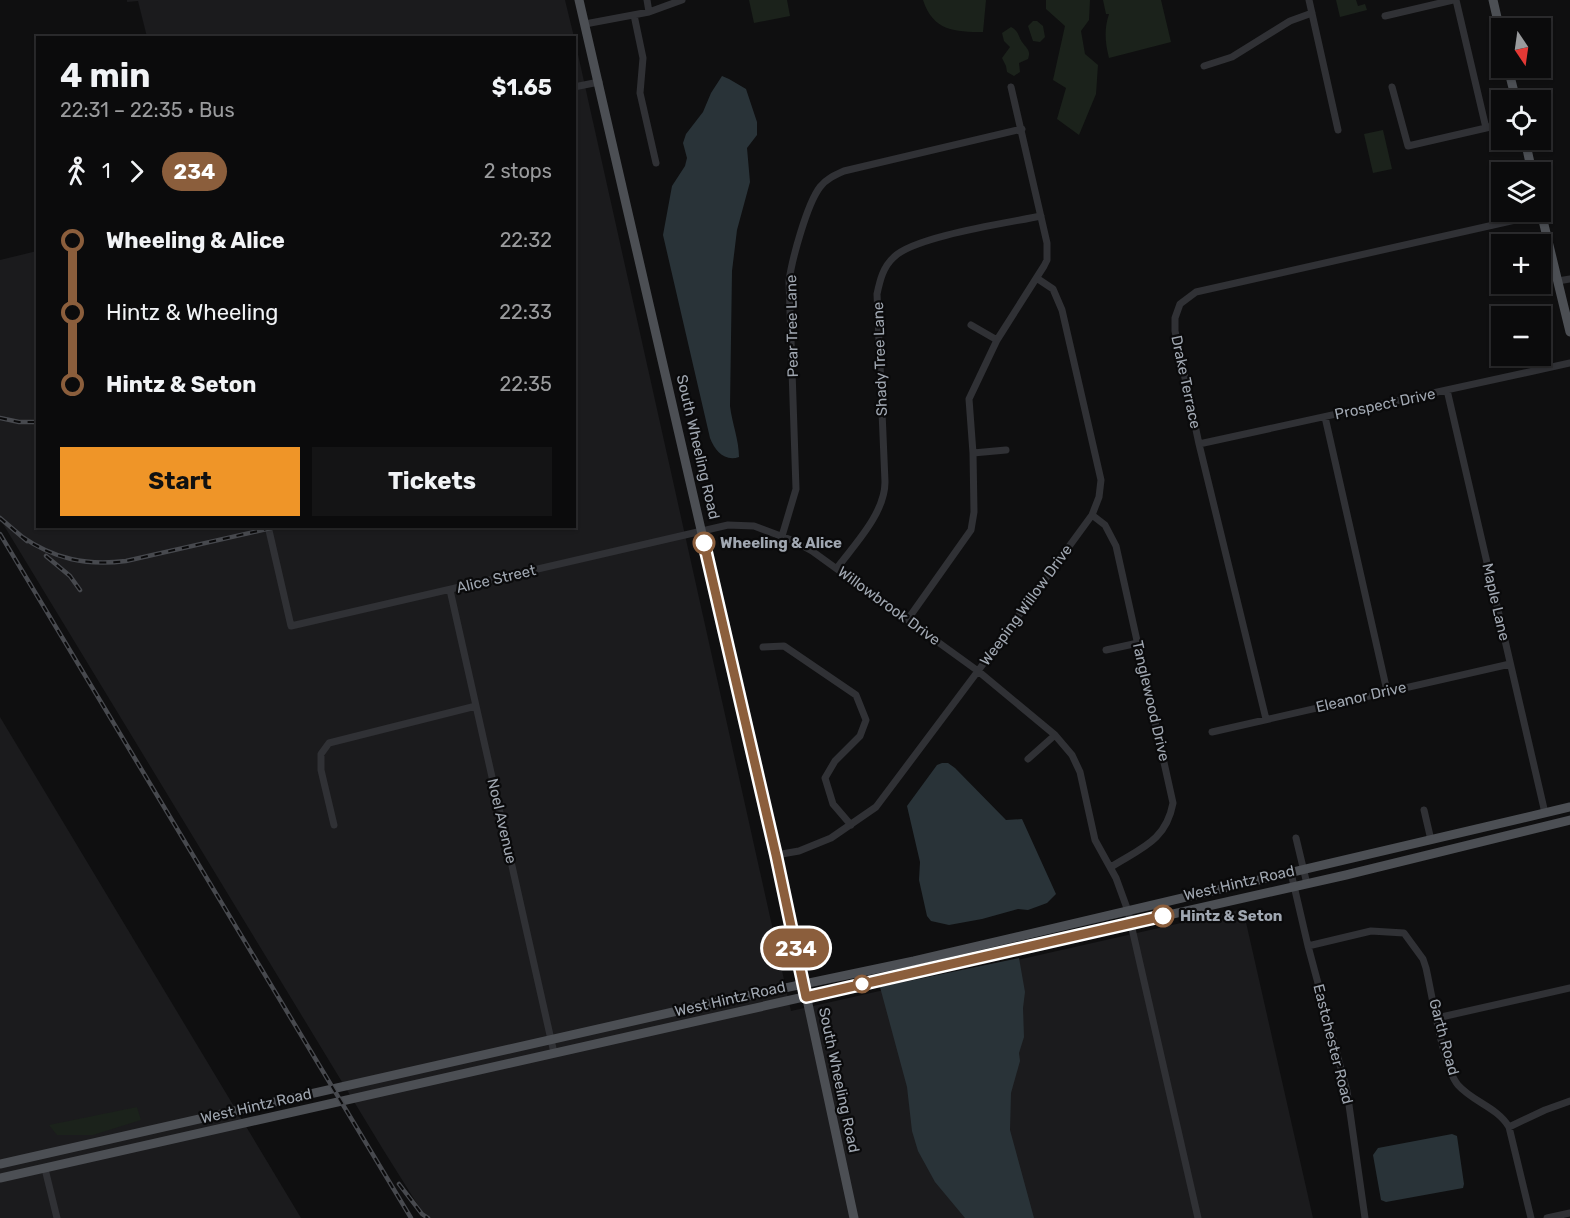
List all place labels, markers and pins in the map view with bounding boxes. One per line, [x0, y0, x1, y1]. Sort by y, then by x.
marker: Wheeling & Alice [693, 532, 715, 554]
place label: Wheeling & Alice [720, 534, 842, 552]
marker: Hintz & Seton [1152, 905, 1174, 927]
place label: Hintz & Seton [1180, 907, 1283, 925]
unlabelled marker [853, 975, 871, 993]

